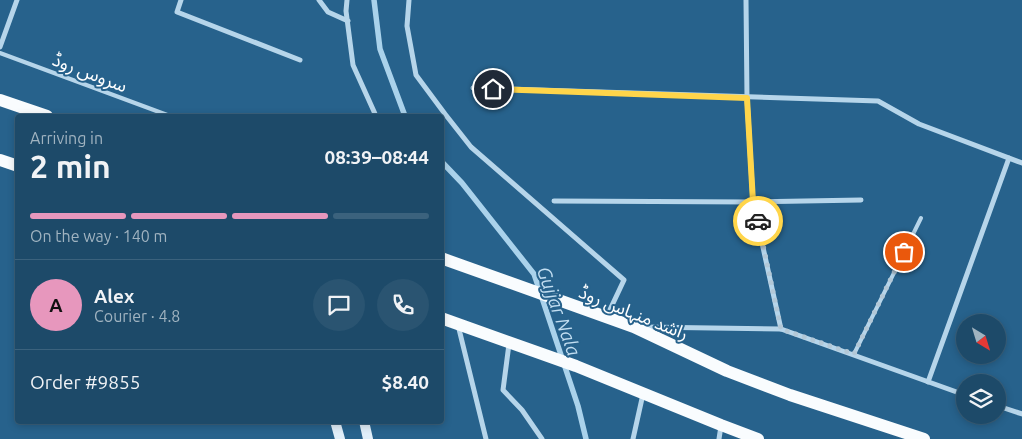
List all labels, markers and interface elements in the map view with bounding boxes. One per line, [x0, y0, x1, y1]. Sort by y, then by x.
street label: سروس روڈ [49, 49, 130, 97]
pin [472, 68, 514, 110]
icon: home [479, 75, 507, 103]
text: Arriving in [30, 129, 103, 147]
text: 08:39–08:44 [324, 146, 429, 168]
text: 2 min [30, 148, 111, 184]
courier [733, 196, 783, 246]
icon: car [744, 207, 772, 235]
text: On the way · 140 m [30, 227, 167, 245]
pin [883, 231, 925, 273]
icon: bag [890, 238, 918, 266]
water label: Gujjar Nala [533, 263, 585, 359]
button: chat [313, 279, 365, 331]
button: phone [377, 279, 429, 331]
street label: راشد منہاس روڈ [576, 281, 692, 345]
text: Alex [94, 285, 134, 307]
text: A [49, 294, 63, 316]
text: Courier · 4.8 [94, 307, 180, 325]
north arrow [956, 314, 1006, 364]
map controls [956, 314, 1006, 424]
text: Order #9855 [30, 371, 140, 393]
text: $8.40 [381, 371, 429, 393]
button: layers [956, 374, 1006, 424]

